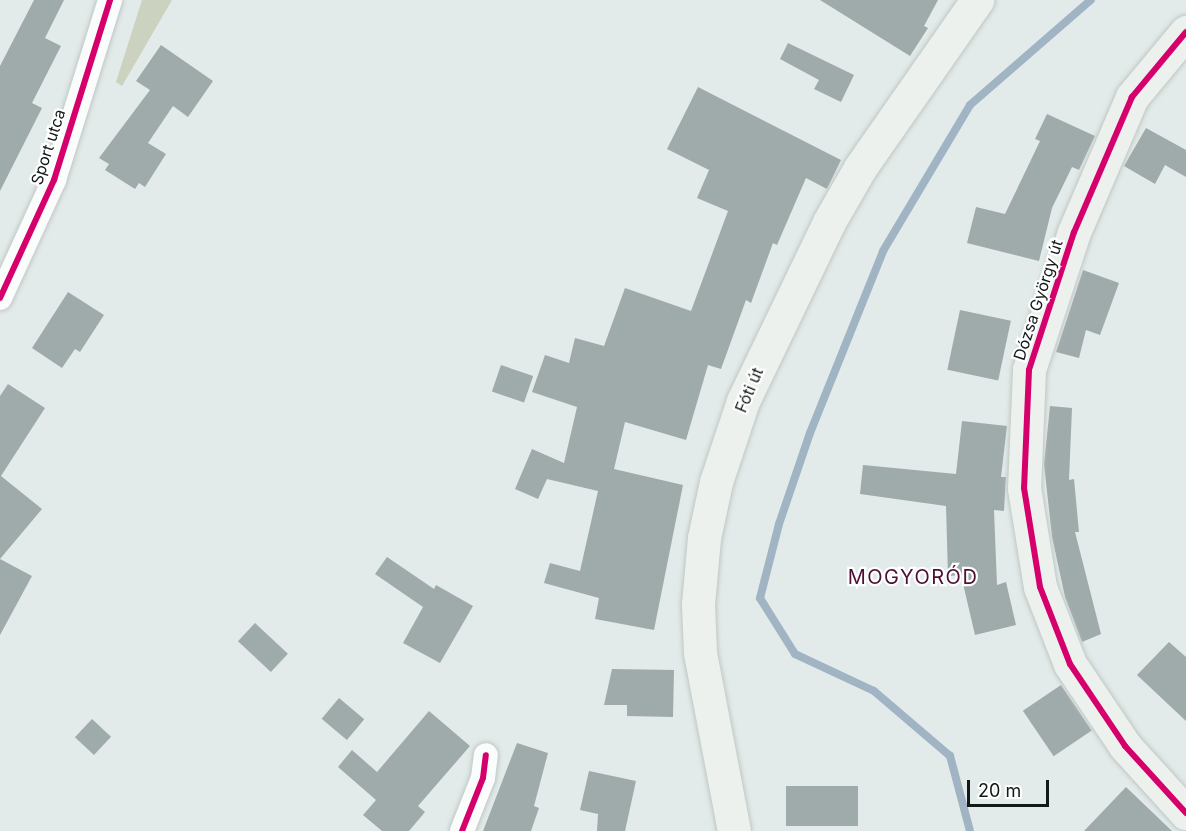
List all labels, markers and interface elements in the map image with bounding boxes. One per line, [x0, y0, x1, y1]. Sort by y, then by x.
street label: Sport utca [27, 107, 69, 187]
street label: Dózsa György út [1009, 237, 1067, 363]
street label: Fóti út [731, 365, 767, 415]
district label: MOGYORÓD [848, 565, 978, 589]
scale bar [970, 768, 1052, 806]
text: 20 m [978, 780, 1021, 801]

